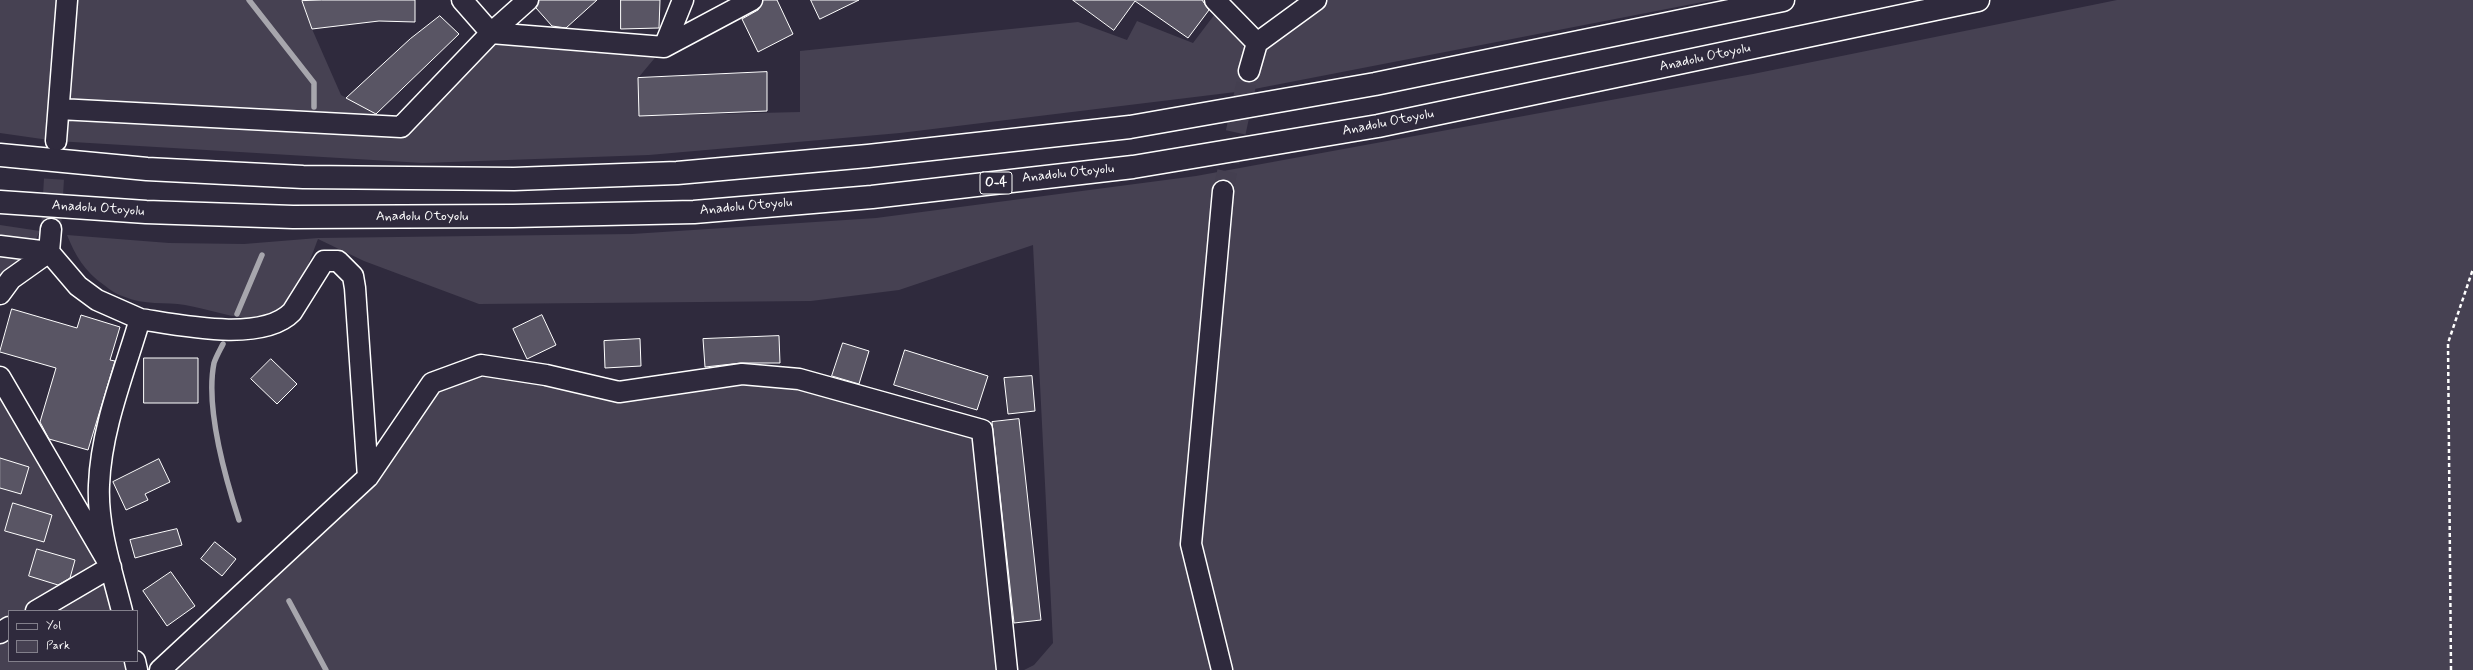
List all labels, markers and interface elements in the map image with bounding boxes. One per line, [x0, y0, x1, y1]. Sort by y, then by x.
street label: Anadolu Otoyolu [1658, 40, 1752, 76]
street label: Anadolu Otoyolu [1341, 106, 1435, 140]
street label: Anadolu Otoyolu [1021, 161, 1115, 187]
road number: O-4 [980, 172, 1012, 194]
street label: Anadolu Otoyolu [699, 195, 793, 219]
street label: Anadolu Otoyolu [51, 197, 145, 221]
street label: Anadolu Otoyolu [376, 209, 468, 225]
legend [8, 610, 138, 662]
text: Yol [46, 618, 61, 634]
text: Park [46, 638, 70, 654]

